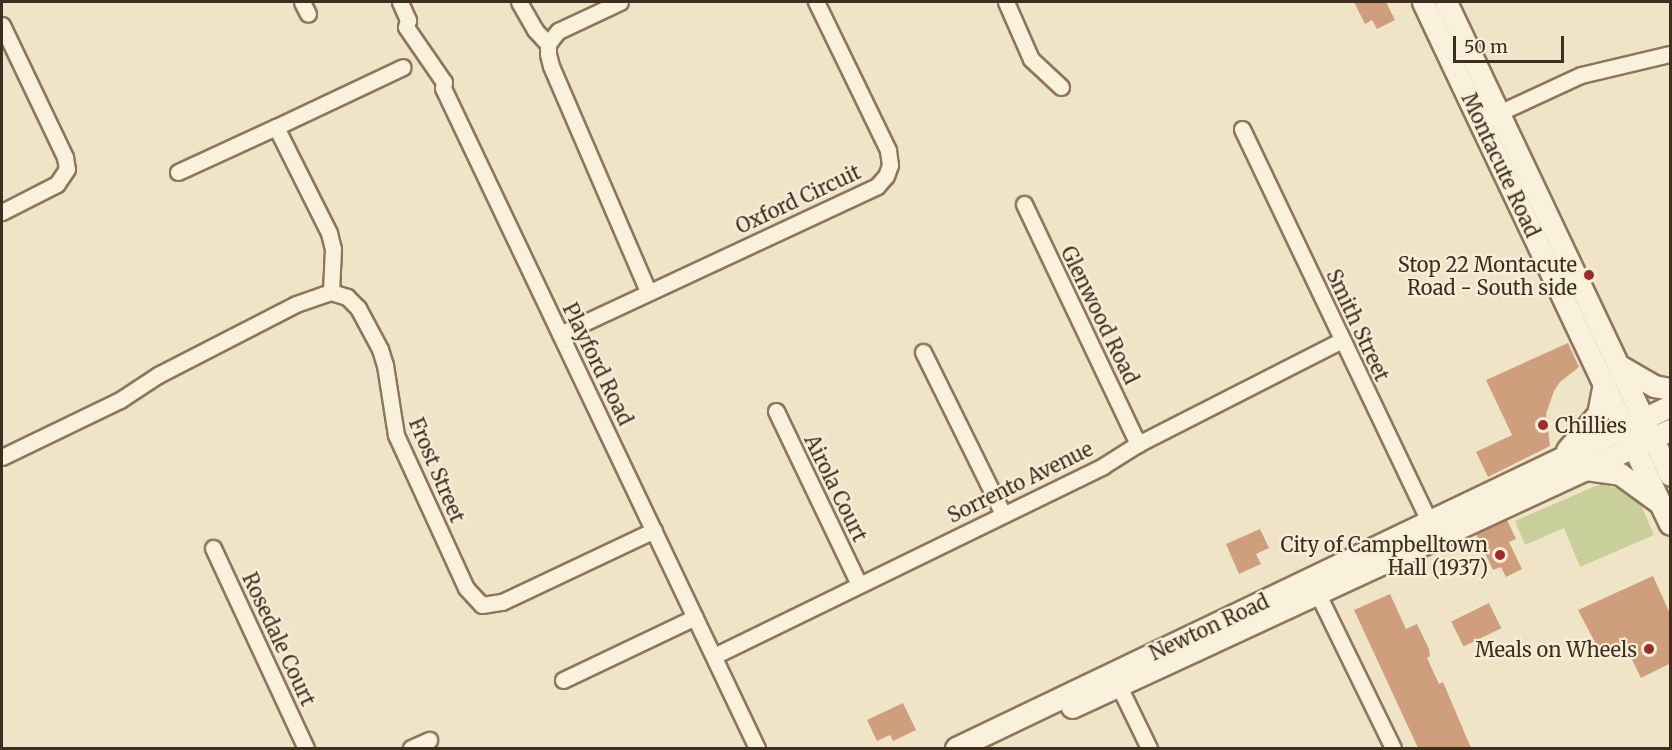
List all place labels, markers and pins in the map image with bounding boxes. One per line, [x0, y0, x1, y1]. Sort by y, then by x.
place label: Stop 22 Montacute Road - South side [1398, 252, 1577, 299]
marker: Stop 22 Montacute Road - South side [1582, 268, 1596, 282]
place label: Chillies [1555, 413, 1627, 437]
marker: Chillies [1536, 418, 1550, 432]
place label: City of Campbelltown Hall (1937) [1281, 532, 1488, 579]
marker: City of Campbelltown Hall (1937) [1493, 548, 1507, 562]
place label: Meals on Wheels [1475, 637, 1637, 661]
marker: Meals on Wheels [1642, 642, 1656, 656]

